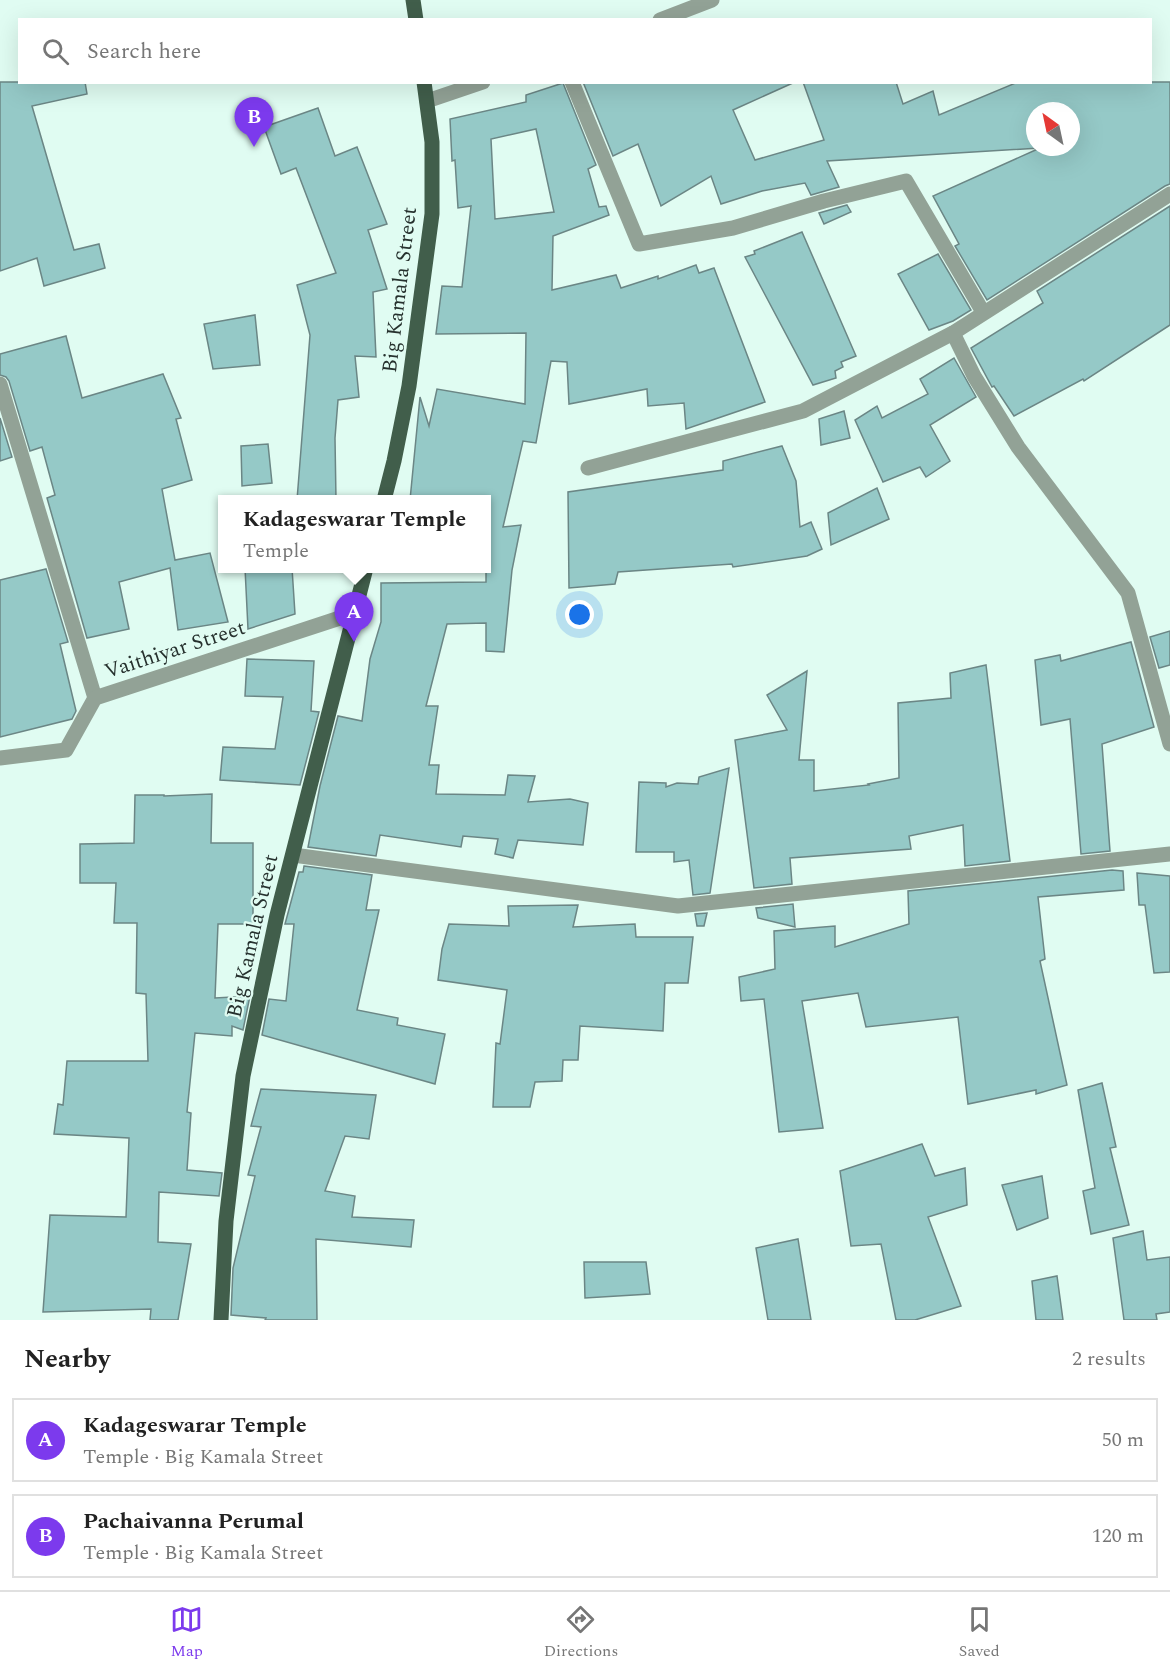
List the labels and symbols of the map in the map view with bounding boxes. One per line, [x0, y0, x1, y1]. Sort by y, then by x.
pin: B [234, 98, 274, 147]
north arrow [1026, 102, 1080, 156]
street label: Big Kamala Street [374, 205, 426, 375]
pin: A [334, 592, 374, 642]
your location [565, 600, 594, 629]
street label: Vaithiyar Street [100, 612, 250, 688]
street label: Big Kamala Street [219, 851, 287, 1021]

